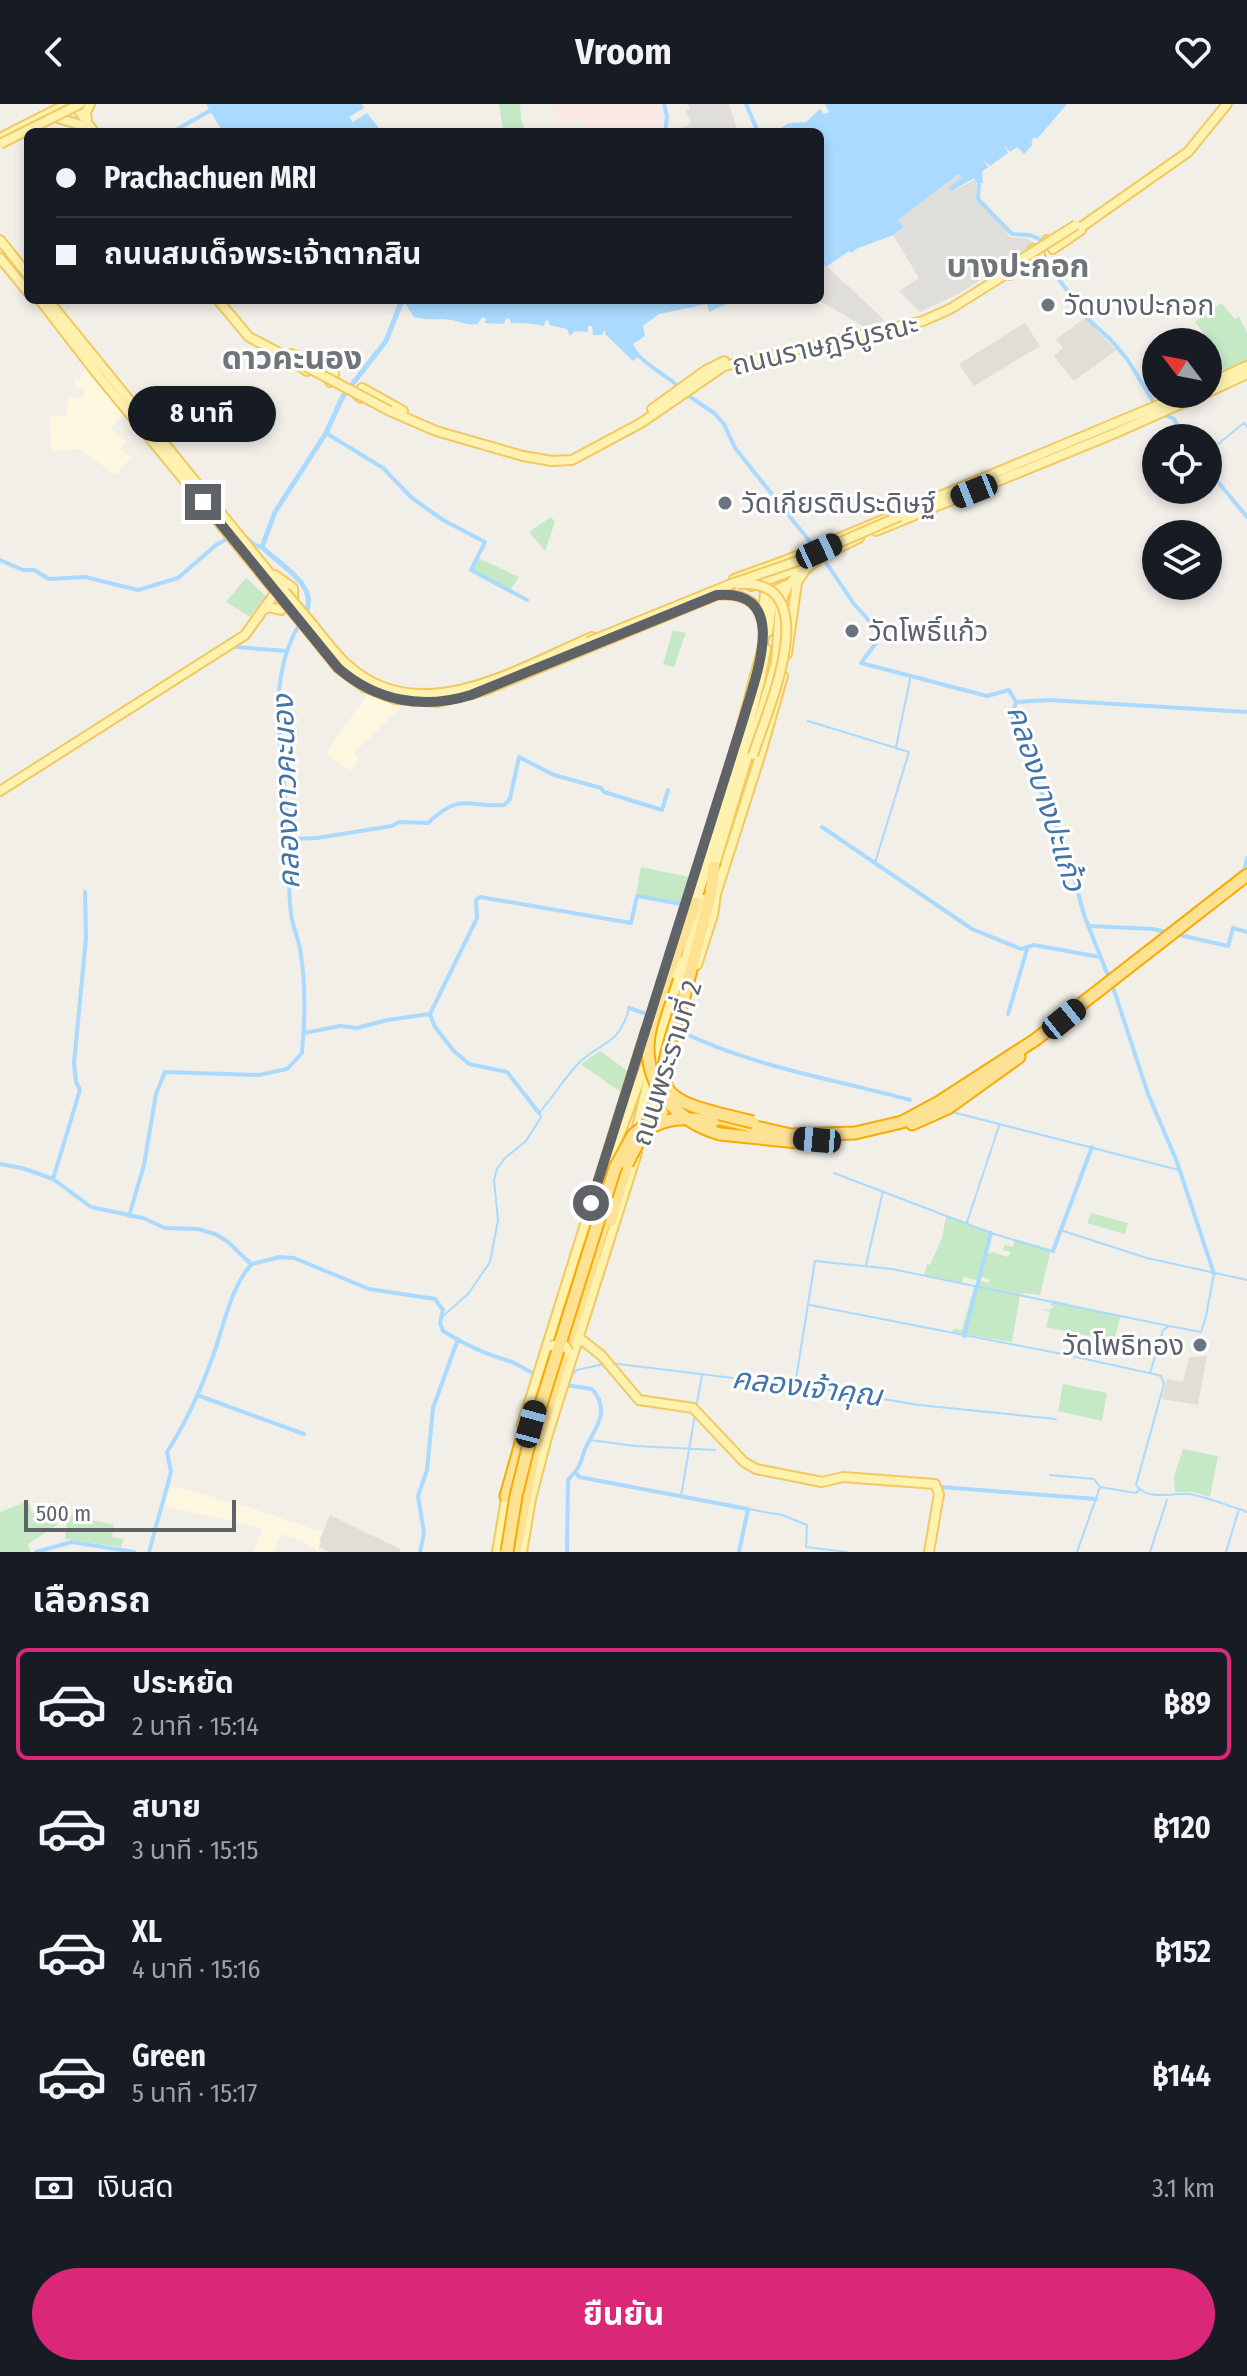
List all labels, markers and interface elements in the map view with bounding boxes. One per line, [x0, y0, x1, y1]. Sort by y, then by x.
icon: back [32, 30, 76, 74]
text: Vroom [575, 30, 672, 74]
icon: heart [1171, 30, 1215, 74]
text: Prachachuen MRI [104, 160, 317, 196]
text: ถนนสมเด็จพระเจ้าตากสิน [104, 236, 421, 272]
district label: บางปะกอก [946, 247, 1090, 285]
place label: วัดบางปะกอก [1064, 289, 1214, 322]
marker: วัดบางปะกอก [1039, 296, 1057, 314]
street label: ถนนราษฎร์บูรณะ [729, 307, 922, 383]
north arrow [1142, 328, 1222, 408]
map controls [1142, 328, 1222, 600]
district label: ดาวคะนอง [222, 339, 362, 377]
callout: 8 นาที [129, 386, 277, 442]
text: 8 นาที [170, 398, 234, 429]
button: locate [1142, 424, 1222, 504]
car [947, 471, 1001, 511]
route end [185, 484, 221, 520]
place label: วัดเกียรติประดิษฐ์ [741, 487, 936, 520]
marker: วัดเกียรติประดิษฐ์ [716, 494, 734, 512]
button: layers [1142, 520, 1222, 600]
car [792, 530, 846, 572]
place label: วัดโพธิ์แก้ว [868, 615, 988, 648]
marker: วัดโพธิ์แก้ว [843, 622, 861, 640]
water label: คลองดาวคะนอง [265, 692, 307, 890]
water label: คลองบางปะแก้ว [999, 700, 1093, 897]
street label: ถนนพระรามที่ 2 [621, 975, 709, 1150]
car [1038, 995, 1090, 1043]
car [792, 1126, 842, 1154]
route start [573, 1185, 609, 1221]
place label: วัดโพธิทอง [1062, 1329, 1184, 1362]
marker: วัดโพธิทอง [1191, 1336, 1209, 1354]
water label: คลองเจ้าคุณ [730, 1360, 886, 1414]
car [513, 1398, 549, 1450]
scale bar [24, 1496, 236, 1532]
text: 500 m [36, 1500, 91, 1527]
text: เลือกรถ [32, 1578, 151, 1622]
text: ประหยัด [132, 1665, 234, 1701]
icon: car [36, 1668, 108, 1740]
text: ฿89 [1164, 1686, 1211, 1722]
text: 2 นาที · 15:14 [132, 1711, 259, 1742]
text: สบาย [132, 1789, 201, 1825]
icon: car [36, 1792, 108, 1864]
text: ฿120 [1153, 1810, 1211, 1846]
text: 3 นาที · 15:15 [132, 1835, 259, 1866]
text: XL [132, 1914, 162, 1950]
icon: car [36, 1916, 108, 1988]
text: ฿152 [1155, 1934, 1211, 1970]
text: 4 นาที · 15:16 [132, 1954, 260, 1985]
text: Green [132, 2038, 206, 2074]
icon: car [36, 2040, 108, 2112]
text: ฿144 [1152, 2058, 1211, 2094]
text: 5 นาที · 15:17 [132, 2078, 257, 2109]
icon: cash [32, 2166, 76, 2210]
text: เงินสด [96, 2169, 174, 2205]
text: 3.1 km [1152, 2173, 1215, 2204]
button: ยืนยัน [32, 2268, 1215, 2360]

